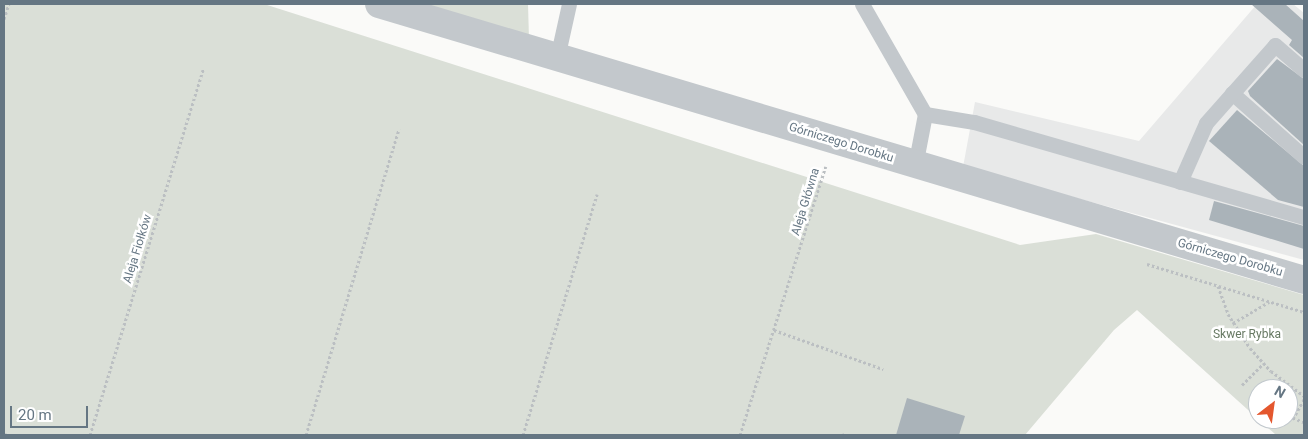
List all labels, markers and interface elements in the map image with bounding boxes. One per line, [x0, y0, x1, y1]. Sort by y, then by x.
street label: Górniczego Dorobku [787, 120, 895, 166]
street label: Aleja Główna [789, 166, 823, 238]
street label: Aleja Fiołków [121, 213, 155, 285]
street label: Górniczego Dorobku [1176, 236, 1284, 280]
park label: Skwer Rybka [1213, 328, 1281, 342]
north arrow [1248, 379, 1298, 429]
text: N [1272, 382, 1288, 401]
scale bar [12, 396, 90, 428]
text: 20 m [18, 406, 52, 424]

